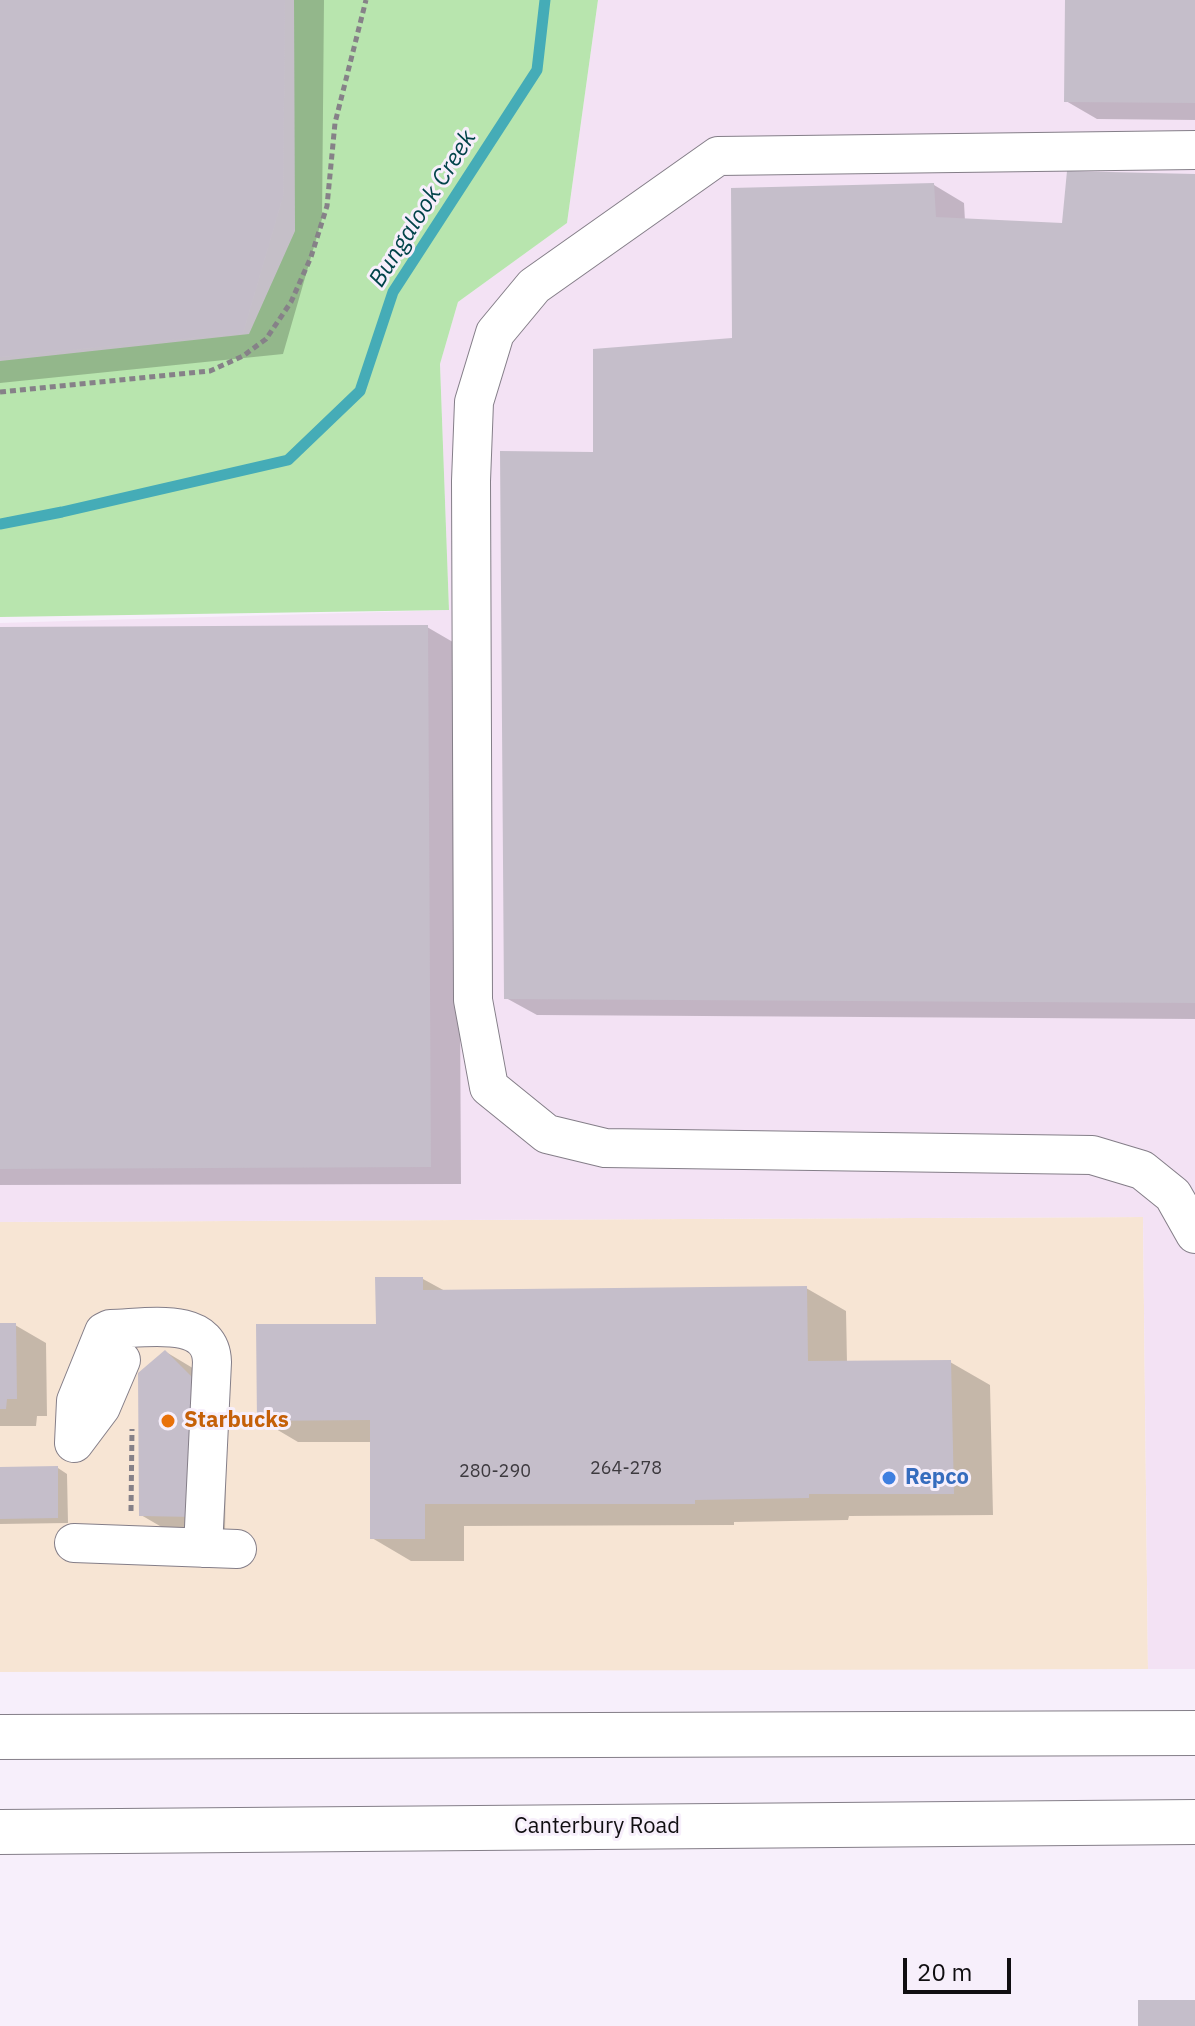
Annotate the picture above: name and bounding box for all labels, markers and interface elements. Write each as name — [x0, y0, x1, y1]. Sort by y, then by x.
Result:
water label: Bungalook Creek — [363, 125, 483, 293]
place label: Starbucks — [184, 1408, 289, 1434]
marker: Starbucks — [159, 1412, 177, 1430]
house number: 264-278 — [590, 1458, 662, 1480]
house number: 280-290 — [459, 1461, 531, 1483]
place label: Repco — [905, 1465, 969, 1491]
marker: Repco — [880, 1469, 898, 1487]
street label: Canterbury Road — [514, 1814, 680, 1840]
scale bar — [907, 1942, 1015, 1992]
text: 20 m — [917, 1956, 972, 1988]

